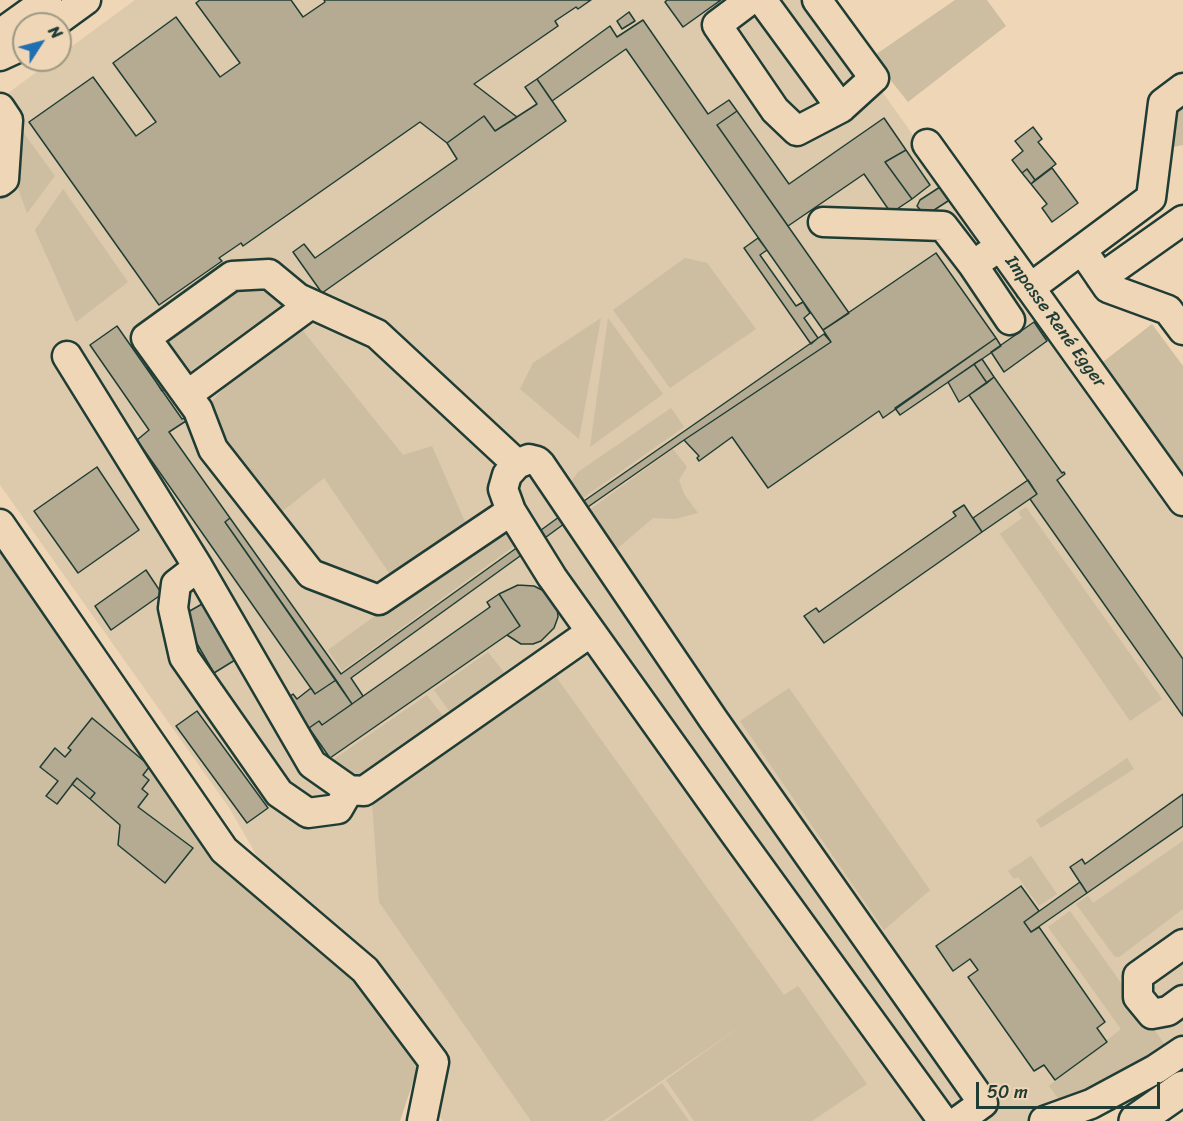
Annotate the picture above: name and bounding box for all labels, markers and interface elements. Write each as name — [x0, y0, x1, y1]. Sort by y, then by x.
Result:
north arrow — [12, 12, 72, 72]
text: N — [40, 19, 70, 45]
street label: Impasse René Egger — [1000, 252, 1110, 392]
scale bar — [979, 1070, 1164, 1108]
text: 50 m — [987, 1076, 1028, 1108]

